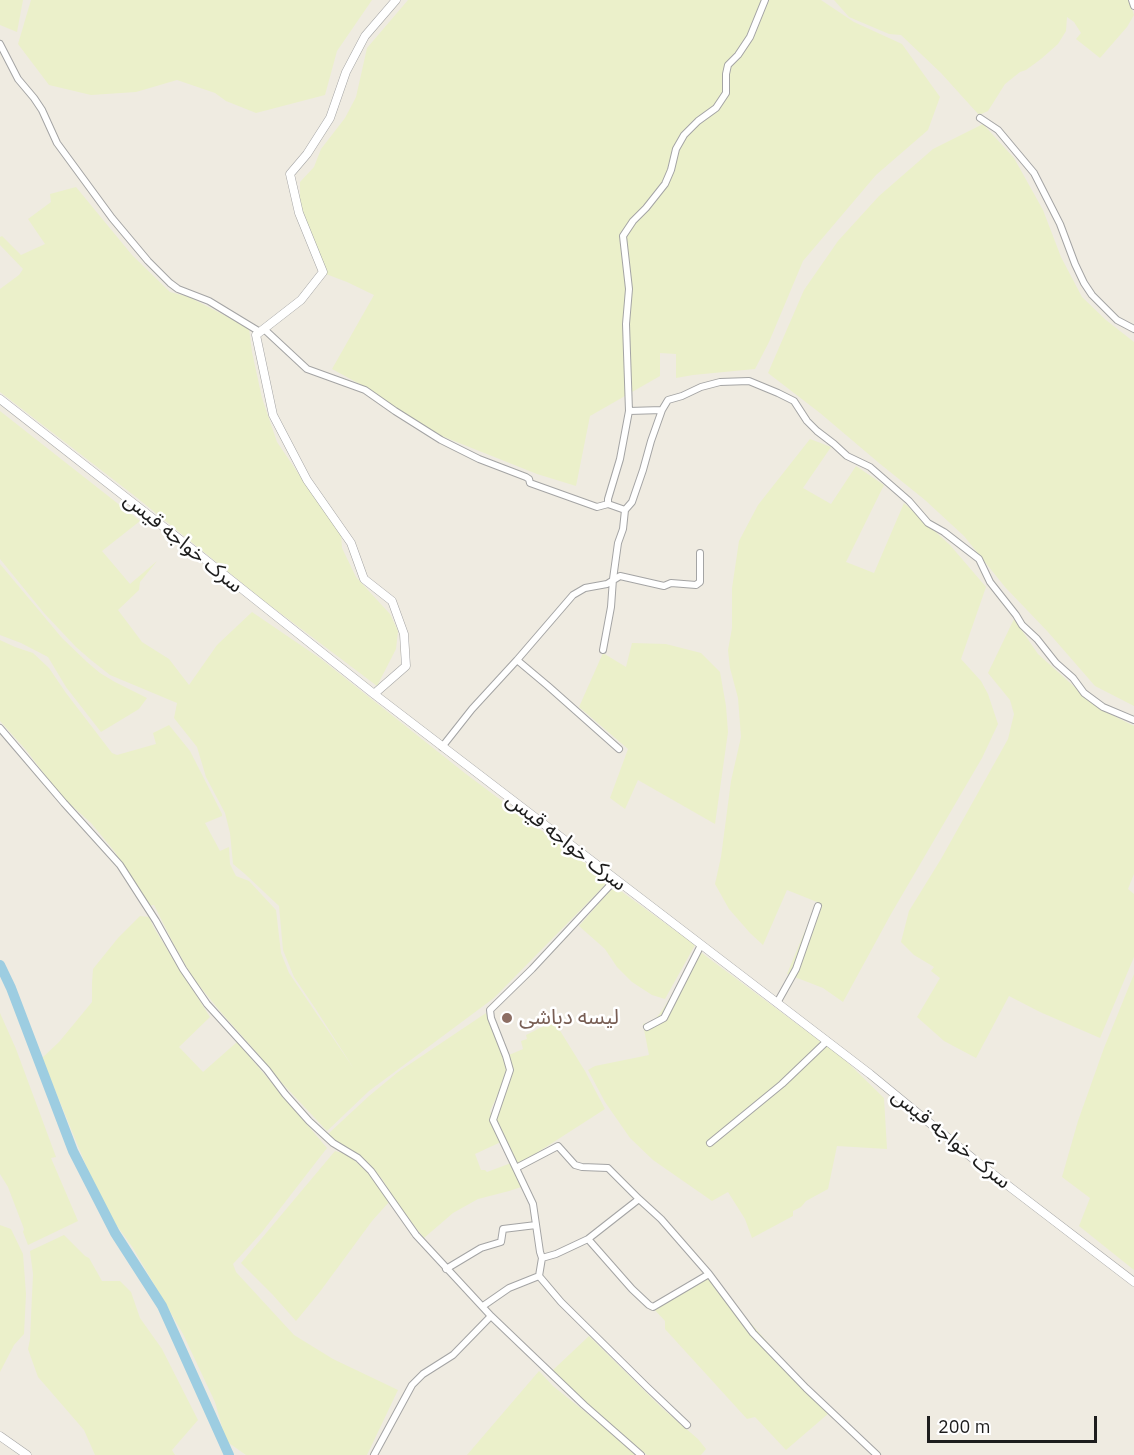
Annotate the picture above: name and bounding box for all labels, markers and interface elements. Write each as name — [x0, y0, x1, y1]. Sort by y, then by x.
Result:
street label: سرک خواجه قیس — [118, 487, 248, 599]
street label: سرک خواجه قیس — [501, 787, 631, 897]
place label: لیسه دباشی — [519, 1005, 619, 1031]
marker: لیسه دباشی — [500, 1011, 514, 1025]
street label: سرک خواجه قیس — [886, 1083, 1016, 1195]
scale bar — [930, 1404, 1100, 1442]
text: 200 m — [938, 1415, 990, 1438]

